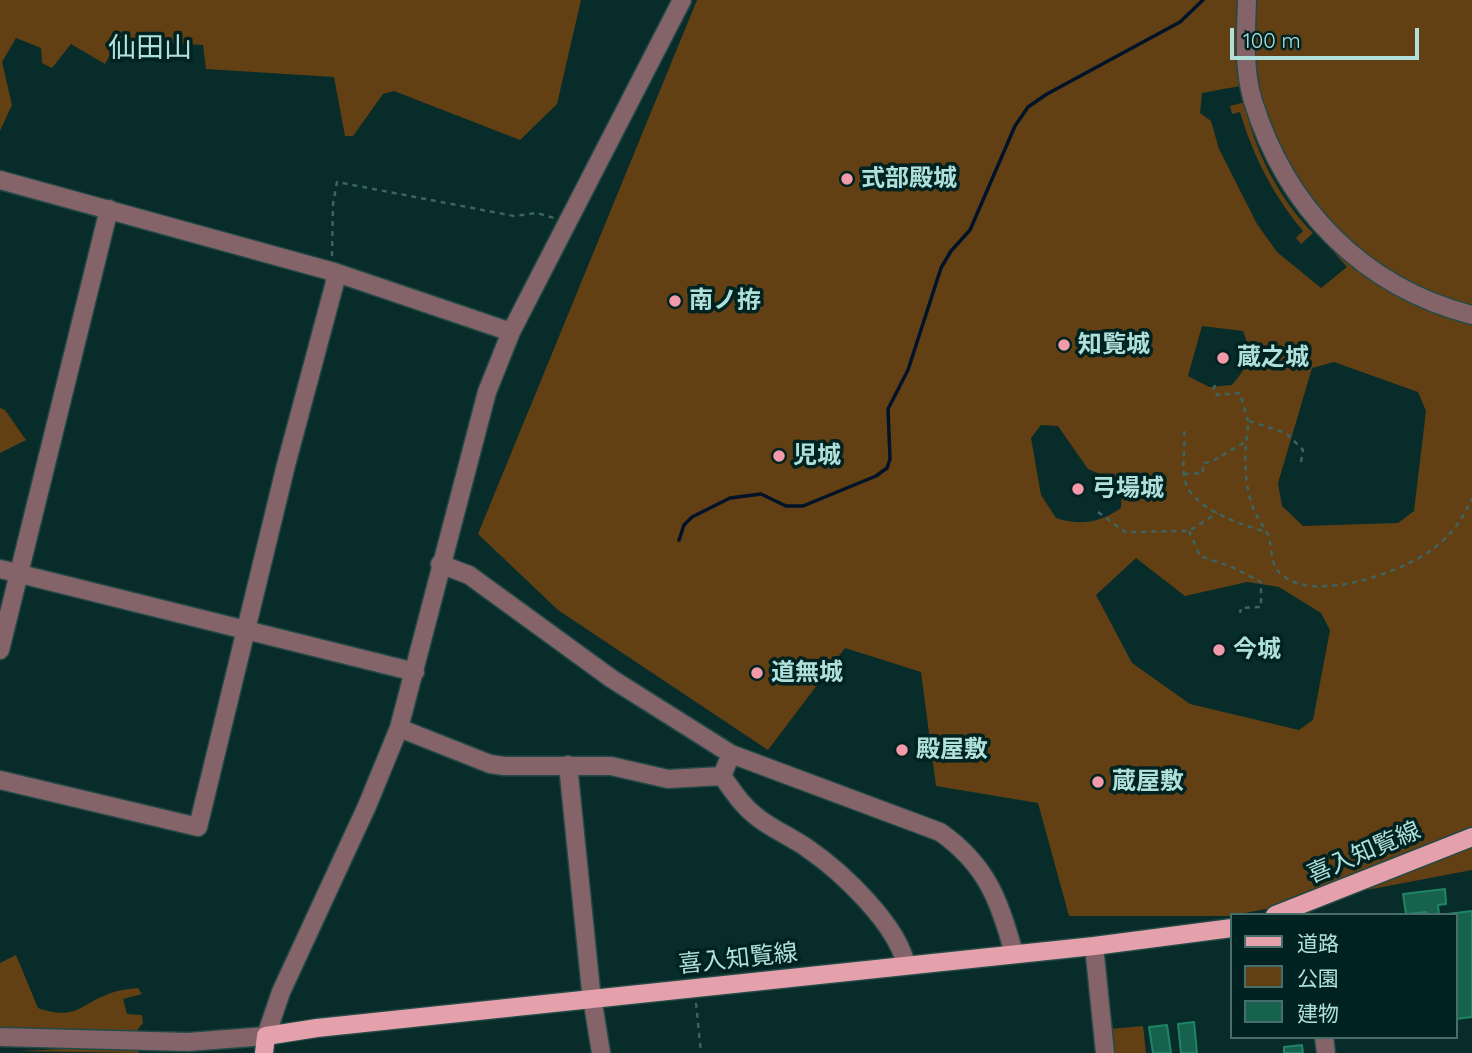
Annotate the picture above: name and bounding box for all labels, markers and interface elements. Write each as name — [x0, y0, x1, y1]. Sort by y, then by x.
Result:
scale bar — [1234, 14, 1423, 58]
text: 100 m — [1243, 27, 1301, 53]
district label: 仙田山 — [108, 32, 192, 66]
place label: 式部殿城 — [861, 165, 957, 193]
marker: 式部殿城 — [839, 171, 855, 187]
place label: 南ノ拵 — [689, 287, 761, 315]
marker: 南ノ拵 — [667, 293, 683, 309]
place label: 知覧城 — [1078, 331, 1150, 359]
marker: 知覧城 — [1056, 337, 1072, 353]
place label: 蔵之城 — [1237, 344, 1309, 372]
marker: 蔵之城 — [1215, 350, 1231, 366]
place label: 児城 — [793, 442, 841, 470]
marker: 児城 — [771, 448, 787, 464]
place label: 弓場城 — [1092, 475, 1164, 503]
marker: 弓場城 — [1070, 481, 1086, 497]
place label: 今城 — [1233, 636, 1281, 664]
marker: 今城 — [1211, 642, 1227, 658]
place label: 道無城 — [771, 659, 843, 687]
marker: 道無城 — [749, 665, 765, 681]
place label: 殿屋敷 — [916, 736, 988, 764]
marker: 殿屋敷 — [894, 742, 910, 758]
place label: 蔵屋敷 — [1112, 768, 1184, 796]
marker: 蔵屋敷 — [1090, 774, 1106, 790]
street label: 喜入知覧線 — [1303, 816, 1425, 890]
legend — [1230, 913, 1458, 1039]
text: 道路 — [1297, 930, 1339, 956]
street label: 喜入知覧線 — [677, 938, 799, 980]
text: 公園 — [1297, 965, 1339, 991]
text: 建物 — [1297, 1000, 1339, 1026]

